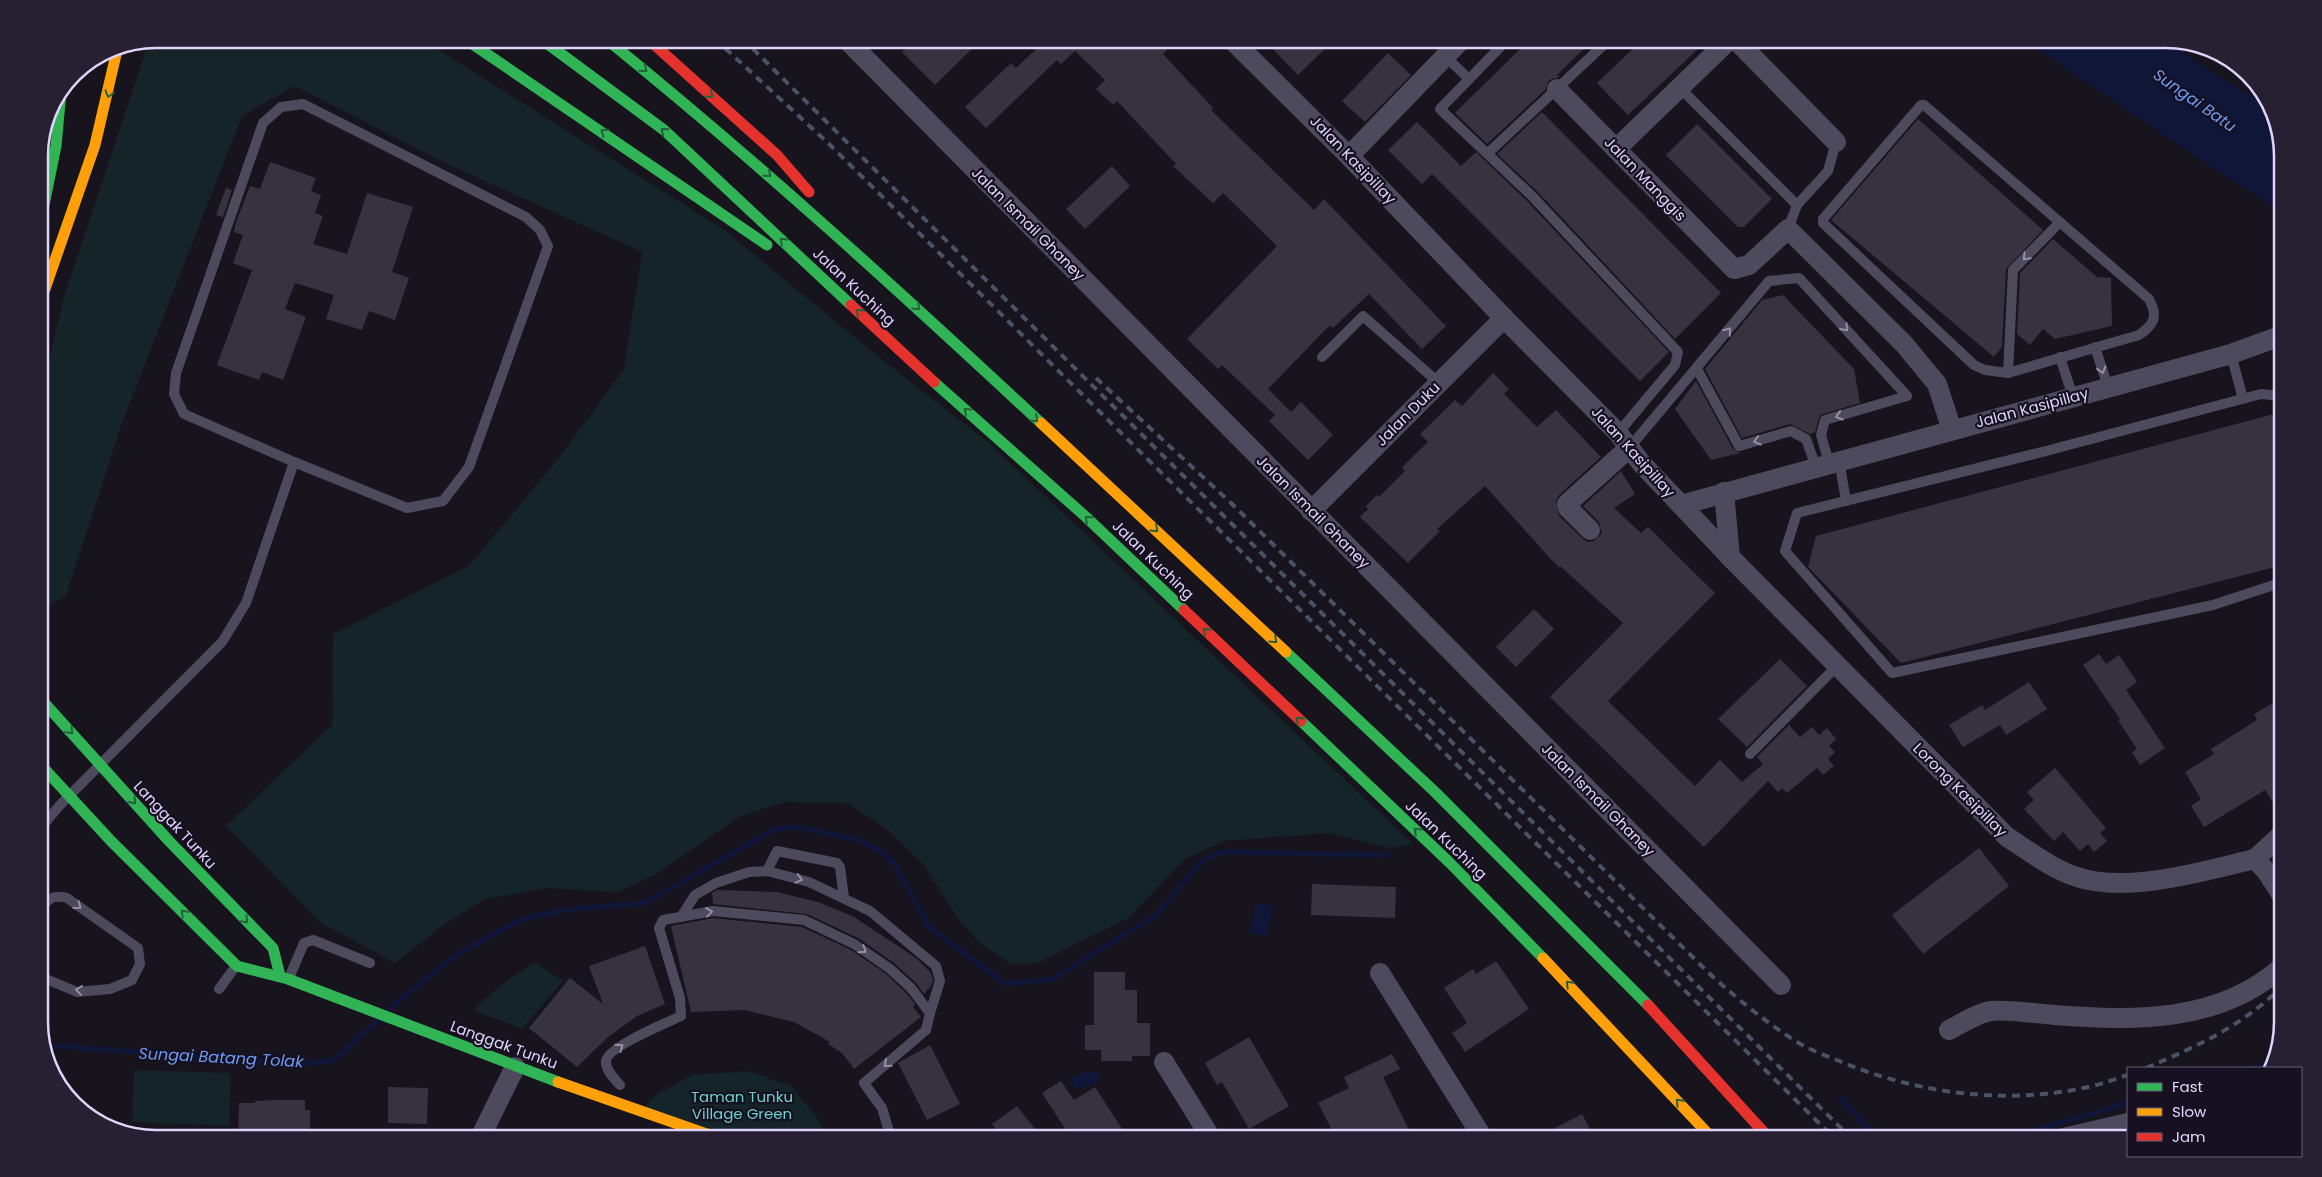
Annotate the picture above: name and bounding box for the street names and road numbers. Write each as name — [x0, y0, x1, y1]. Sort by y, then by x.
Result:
street label: Jalan Kasipillay — [1306, 111, 1402, 209]
street label: Jalan Manggis — [1600, 132, 1691, 226]
street label: Jalan Ismail Ghaney — [967, 162, 1090, 285]
street label: Jalan Kuching — [808, 243, 900, 331]
street label: Jalan Duku — [1371, 377, 1444, 450]
street label: Jalan Kasipillay — [1973, 382, 2091, 433]
street label: Jalan Kasipillay — [1587, 402, 1680, 502]
street label: Jalan Ismail Ghaney — [1252, 450, 1375, 573]
street label: Jalan Kuching — [1108, 515, 1199, 604]
street label: Jalan Ismail Ghaney — [1537, 738, 1660, 861]
street label: Lorong Kasipillay — [1909, 738, 2013, 842]
street label: Langgak Tunku — [129, 776, 222, 873]
street label: Jalan Kuching — [1401, 795, 1492, 884]
street label: Langgak Tunku — [447, 1015, 561, 1074]

